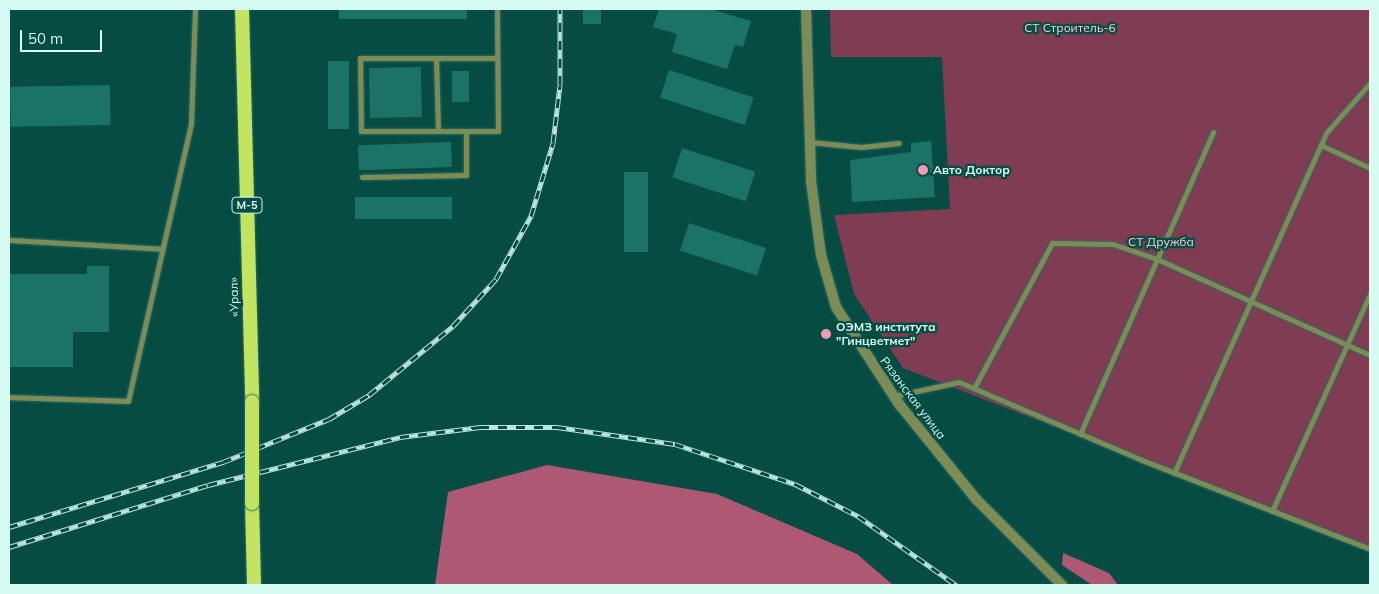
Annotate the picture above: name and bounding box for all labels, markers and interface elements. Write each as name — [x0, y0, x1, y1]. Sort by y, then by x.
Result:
scale bar — [22, 20, 105, 52]
park label: СТ Строитель-6 — [1024, 21, 1116, 35]
text: 50 m — [28, 29, 63, 48]
place label: Авто Доктор — [933, 163, 1010, 177]
marker: Авто Доктор — [917, 164, 929, 176]
road number: М-5 — [231, 196, 263, 214]
park label: СТ Дружба — [1128, 235, 1194, 249]
street label: «Урал» — [226, 277, 242, 317]
place label: ОЭМЗ института "Гинцветмет" — [836, 320, 936, 348]
marker: ОЭМЗ института "Гинцветмет" — [820, 328, 832, 340]
street label: Рязанская улица — [877, 354, 949, 442]

